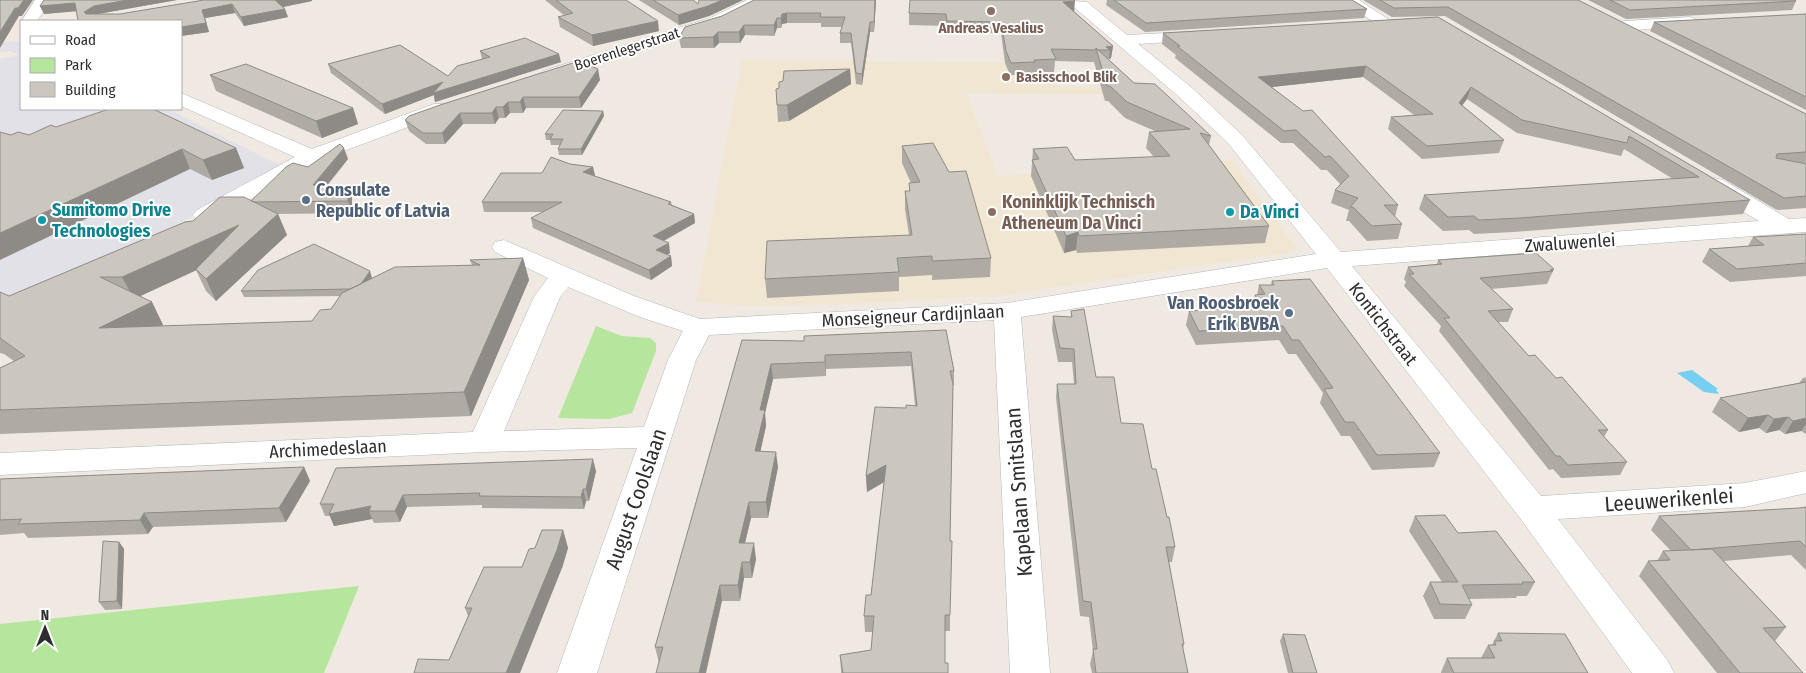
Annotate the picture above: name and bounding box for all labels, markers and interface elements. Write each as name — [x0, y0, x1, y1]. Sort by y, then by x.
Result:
marker: Andreas Vesalius — [985, 5, 997, 17]
place label: Andreas Vesalius — [937, 19, 1044, 37]
legend — [20, 20, 182, 110]
street label: Boerenlegerstraat — [572, 23, 682, 75]
text: Road — [65, 31, 96, 49]
text: Park — [65, 56, 92, 74]
place label: Basisschool Blik — [1016, 68, 1117, 86]
marker: Basisschool Blik — [1000, 71, 1012, 83]
text: Building — [65, 81, 116, 99]
place label: Consulate Republic of Latvia — [316, 179, 450, 222]
place label: Koninklijk Technisch Atheneum Da Vinci — [1001, 191, 1155, 234]
marker: Consulate Republic of Latvia — [300, 194, 312, 206]
place label: Sumitomo Drive Technologies — [52, 199, 171, 242]
place label: Da Vinci — [1240, 201, 1299, 223]
marker: Koninklijk Technisch Atheneum Da Vinci — [986, 206, 998, 218]
marker: Da Vinci — [1224, 206, 1236, 218]
marker: Sumitomo Drive Technologies — [36, 214, 48, 226]
street label: Zwaluwenlei — [1524, 229, 1616, 257]
street label: Kontichstraat — [1344, 278, 1422, 370]
place label: Van Roosbroek Erik BVBA — [1166, 292, 1280, 335]
street label: Monseigneur Cardijnlaan — [821, 300, 1005, 332]
marker: Van Roosbroek Erik BVBA — [1283, 307, 1295, 319]
street label: Kapelaan Smitslaan — [1000, 407, 1038, 577]
street label: August Coolslaan — [600, 425, 672, 573]
street label: Archimedeslaan — [269, 435, 387, 463]
street label: Leeuwerikenlei — [1604, 483, 1734, 517]
north arrow — [20, 603, 70, 653]
text: N — [41, 607, 49, 624]

